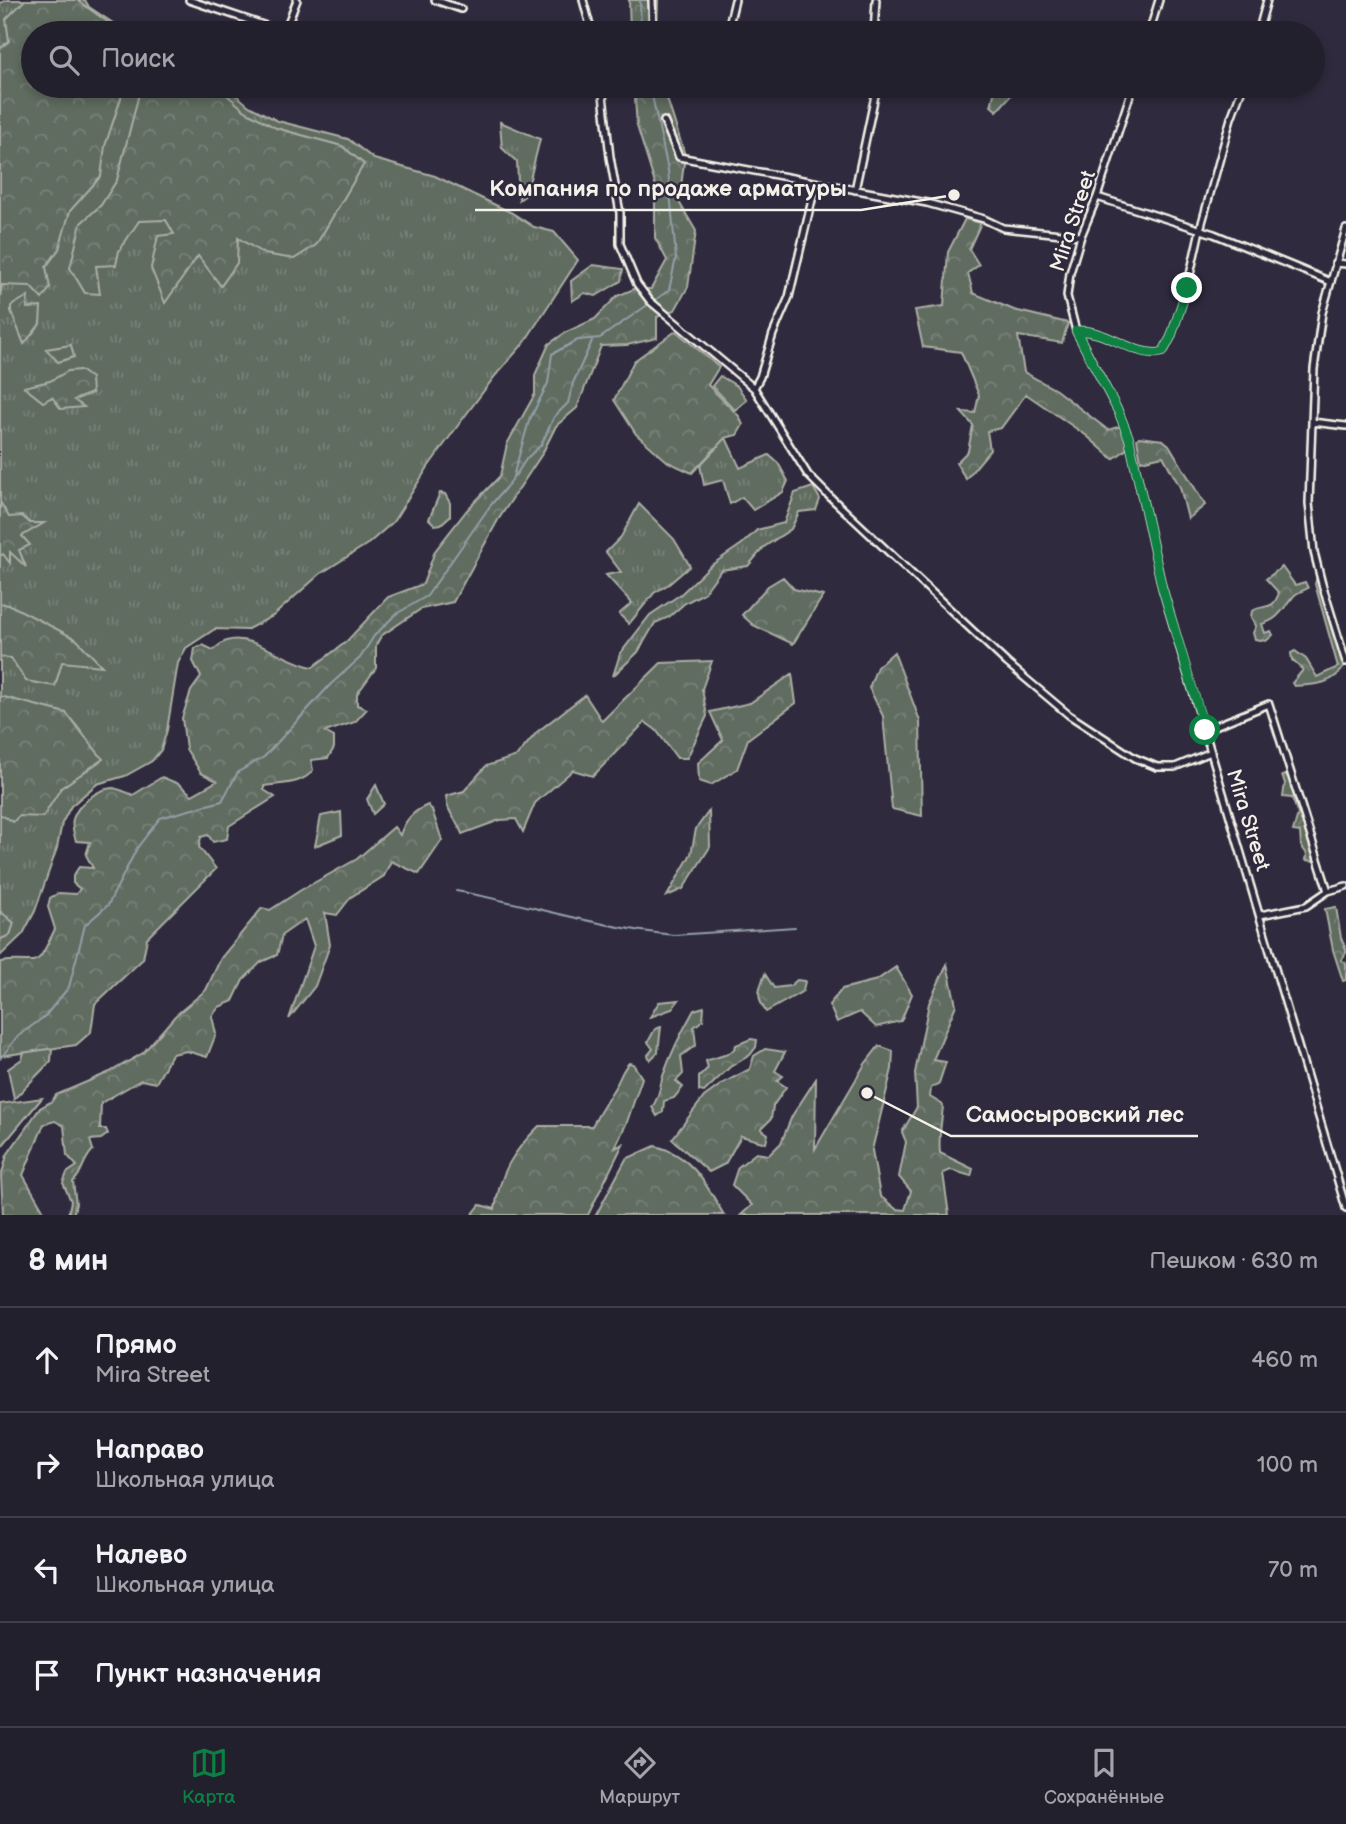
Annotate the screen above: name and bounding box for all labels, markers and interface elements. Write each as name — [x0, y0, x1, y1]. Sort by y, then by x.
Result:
search box — [21, 21, 1325, 98]
icon: search — [45, 41, 83, 79]
text: Поиск — [101, 44, 175, 75]
callout: Компания по продаже арматуры — [475, 166, 861, 210]
street label: Mira Street — [1045, 167, 1101, 275]
text: Компания по продаже арматуры — [489, 175, 847, 203]
route end — [1171, 272, 1202, 303]
route start — [1189, 714, 1220, 745]
street label: Mira Street — [1221, 766, 1275, 874]
callout: Самосыровский лес — [951, 1092, 1198, 1136]
text: Самосыровский лес — [966, 1101, 1185, 1129]
text: 8 мин — [28, 1243, 108, 1279]
text: Пешком · 630 m — [1149, 1247, 1318, 1275]
text: Прямо — [95, 1330, 177, 1361]
icon: ahead — [28, 1341, 66, 1379]
text: 460 m — [1251, 1346, 1318, 1374]
text: Mira Street — [95, 1361, 210, 1389]
text: Направо — [95, 1435, 204, 1466]
icon: right — [28, 1446, 66, 1484]
text: 100 m — [1257, 1451, 1318, 1479]
text: Школьная улица — [95, 1466, 275, 1494]
text: Налево — [95, 1540, 187, 1571]
icon: left — [28, 1551, 66, 1589]
text: 70 m — [1268, 1556, 1318, 1584]
text: Школьная улица — [95, 1571, 275, 1599]
icon: arrive — [28, 1656, 66, 1694]
text: Пункт назначения — [95, 1659, 321, 1690]
tab: Карта — [182, 1744, 235, 1809]
tab: Маршрут — [599, 1744, 680, 1809]
tab: Сохранённые — [1044, 1744, 1164, 1809]

